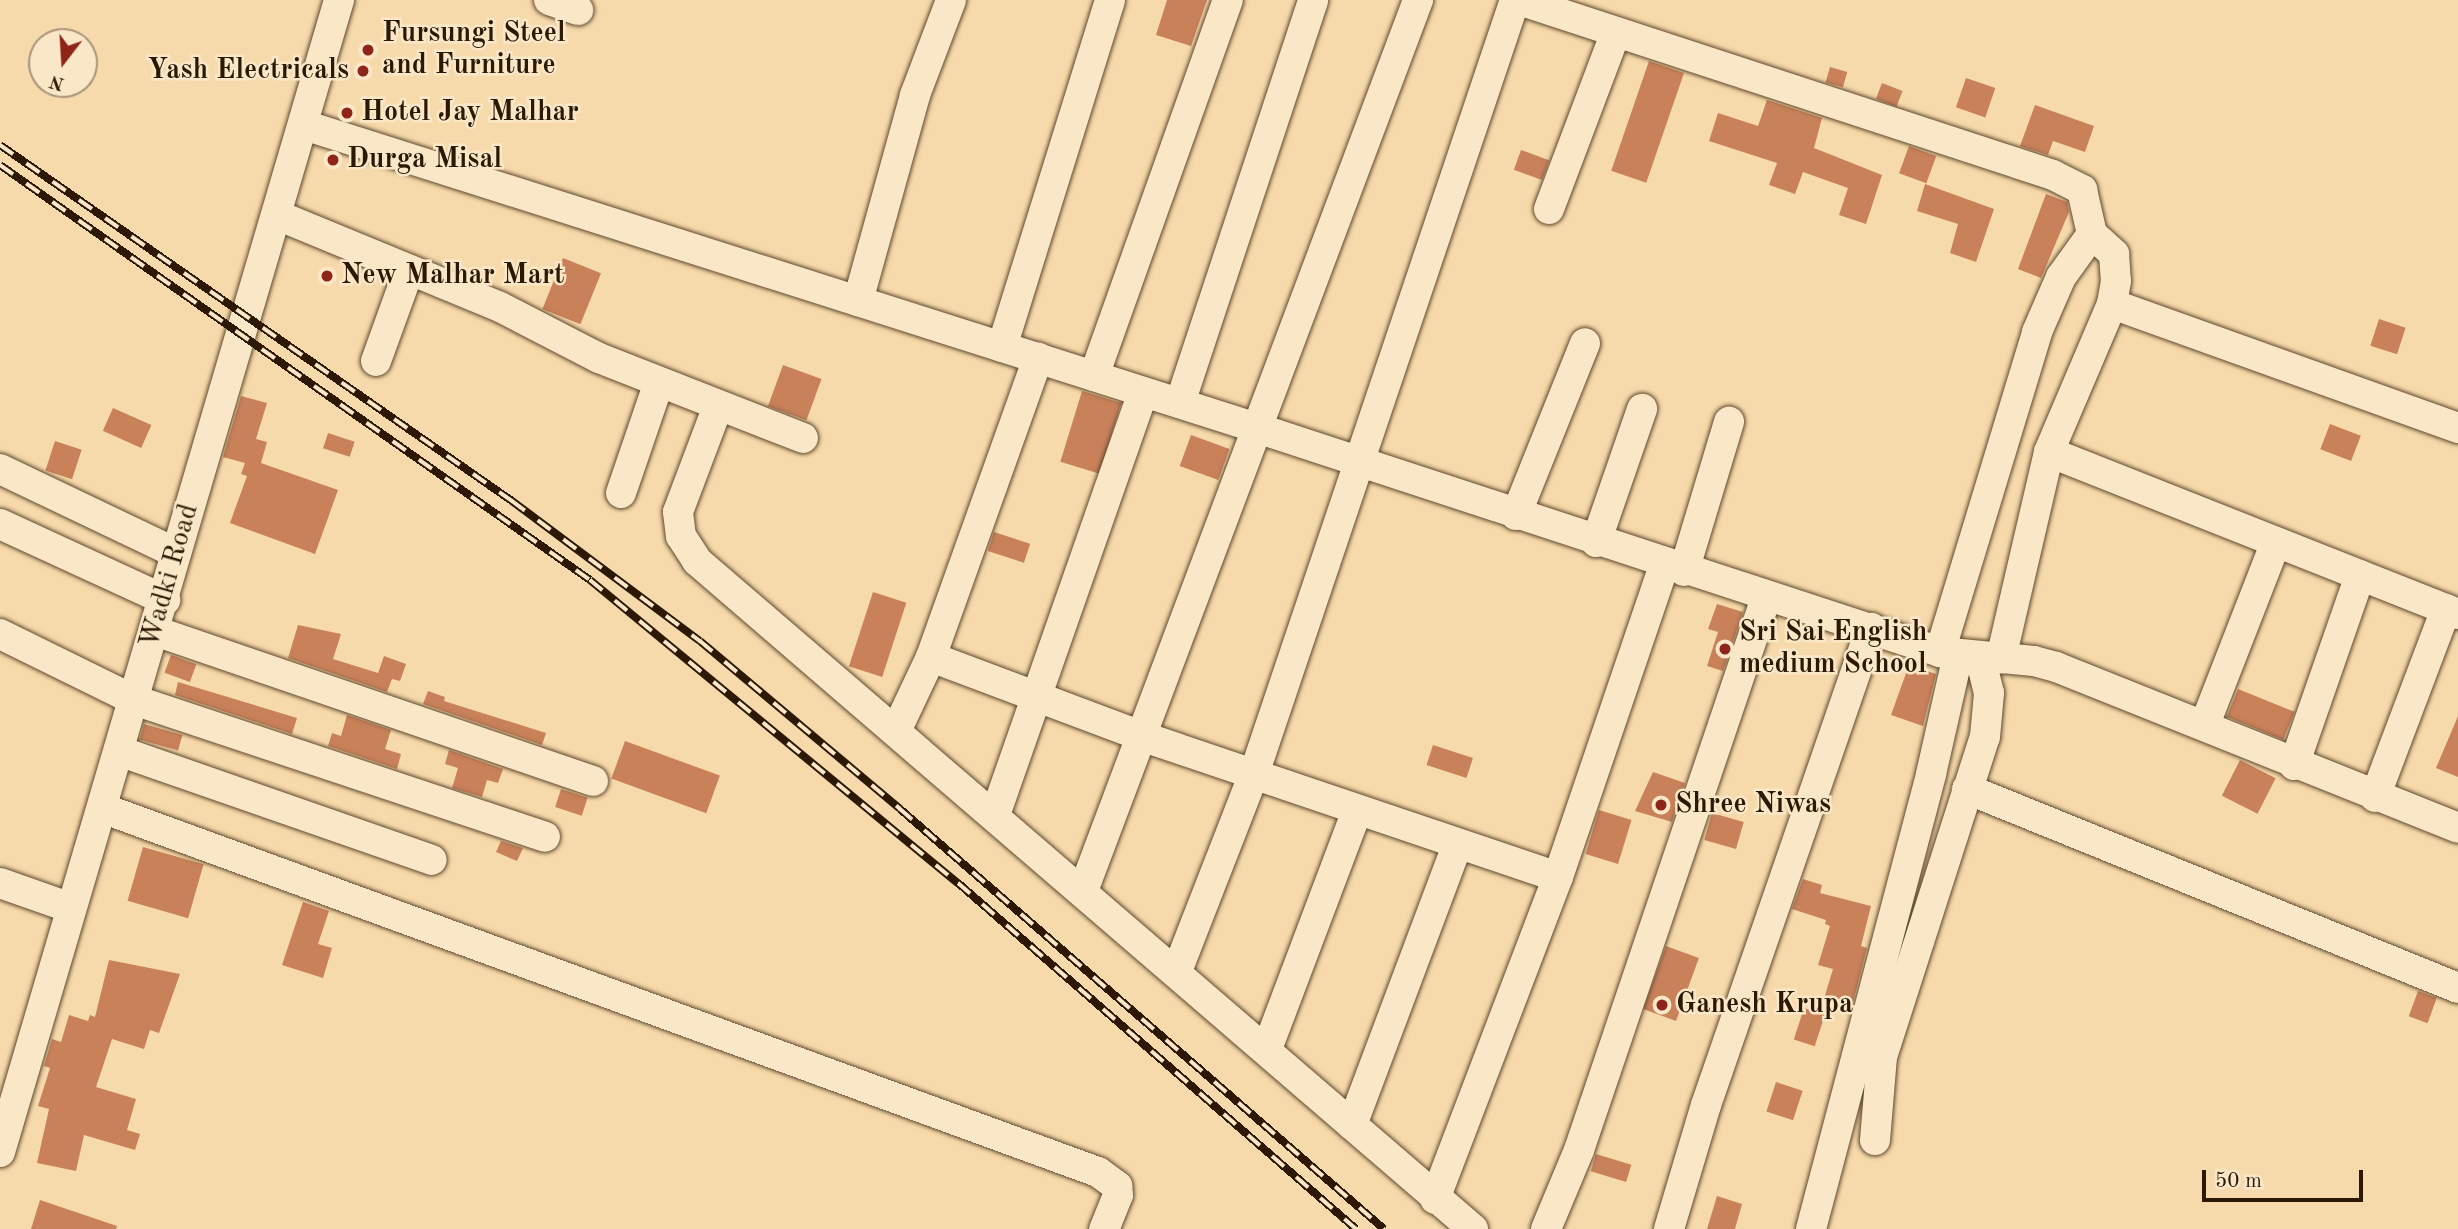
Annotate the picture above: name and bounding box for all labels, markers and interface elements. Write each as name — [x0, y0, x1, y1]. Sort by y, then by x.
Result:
place label: Fursungi Steel and Furniture — [382, 17, 566, 83]
north arrow — [28, 28, 98, 98]
marker: Fursungi Steel and Furniture — [360, 42, 376, 58]
place label: Yash Electricals — [148, 54, 349, 88]
marker: Yash Electricals — [355, 63, 371, 79]
text: N — [48, 70, 67, 93]
place label: Hotel Jay Malhar — [361, 96, 579, 130]
marker: Hotel Jay Malhar — [339, 105, 355, 121]
place label: Durga Misal — [347, 143, 502, 177]
marker: Durga Misal — [325, 152, 341, 168]
place label: New Malhar Mart — [341, 259, 564, 293]
marker: New Malhar Mart — [319, 268, 335, 284]
street label: Wadki Road — [133, 500, 207, 652]
place label: Sri Sai English medium School — [1739, 616, 1927, 682]
marker: Sri Sai English medium School — [1717, 641, 1733, 657]
place label: Shree Niwas — [1675, 788, 1831, 822]
marker: Shree Niwas — [1653, 797, 1669, 813]
place label: Ganesh Krupa — [1676, 988, 1853, 1022]
marker: Ganesh Krupa — [1654, 997, 1670, 1013]
scale bar — [2206, 1156, 2367, 1200]
text: 50 m — [2215, 1171, 2262, 1192]

